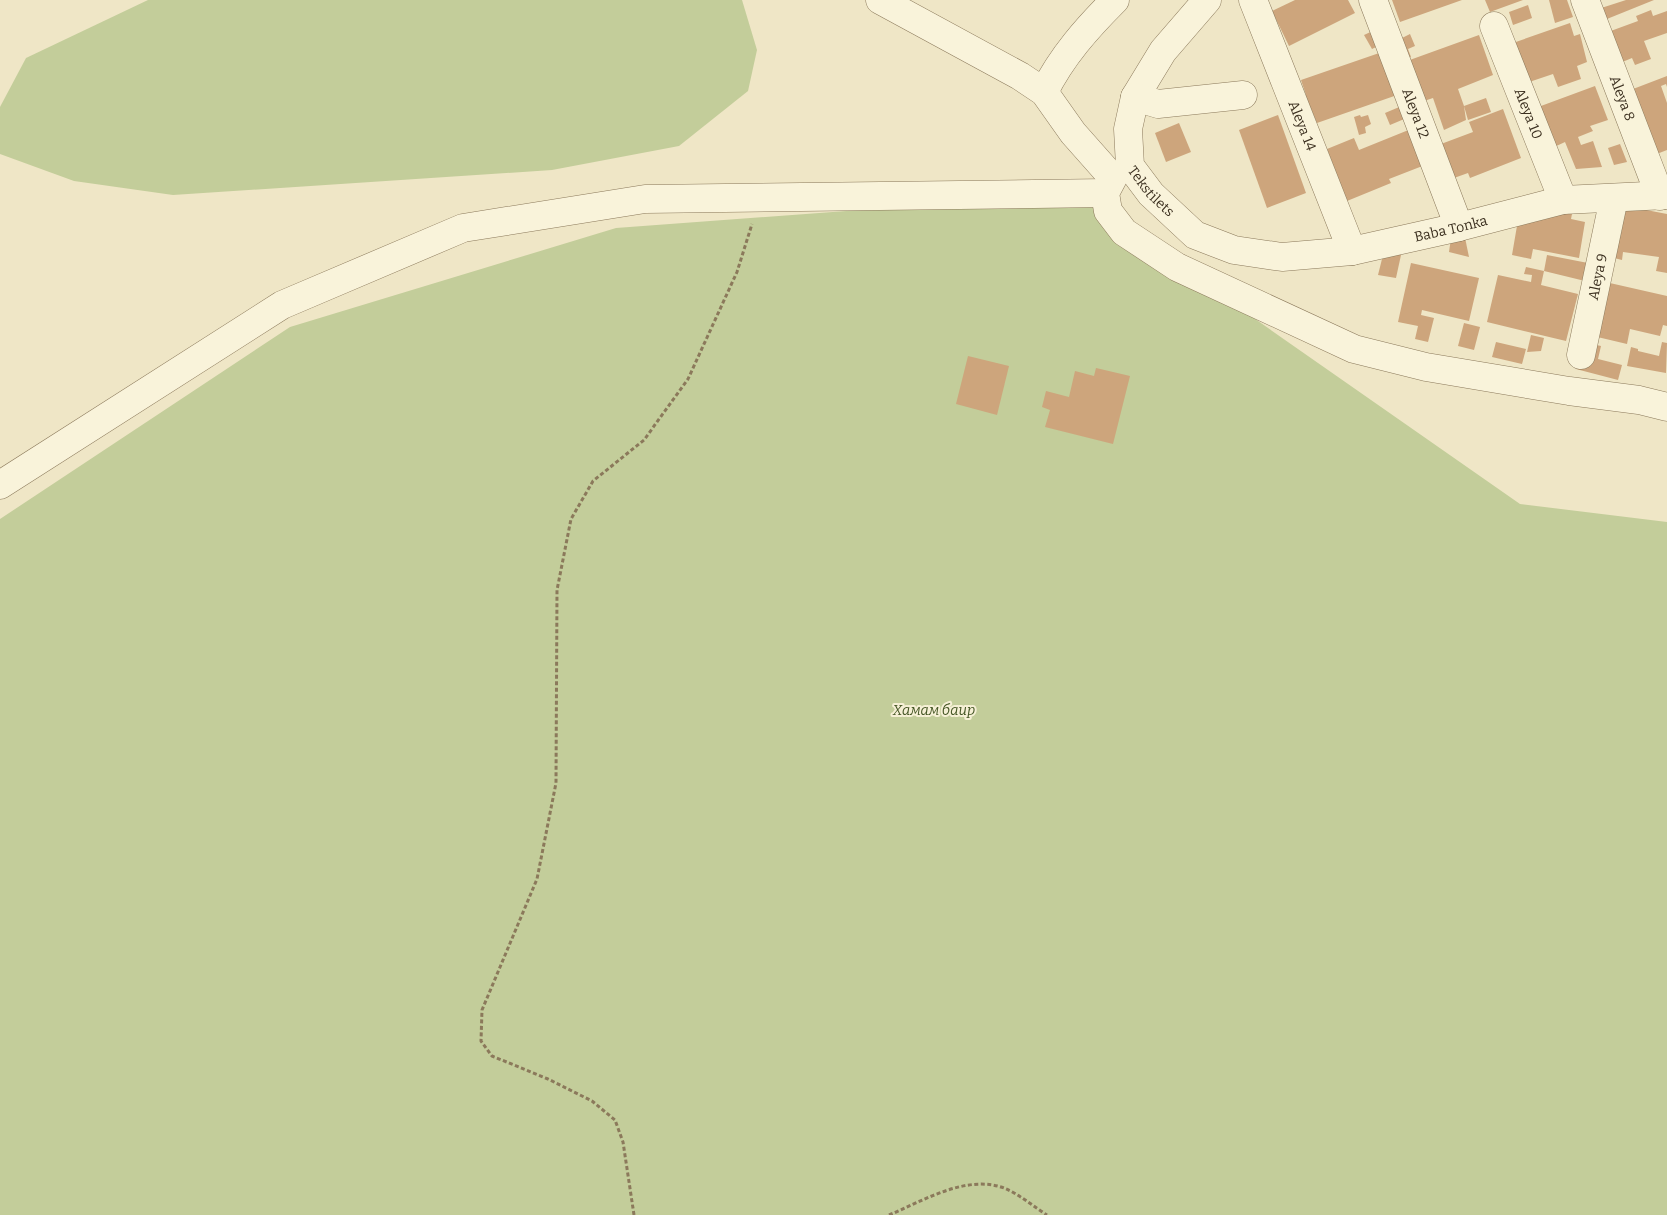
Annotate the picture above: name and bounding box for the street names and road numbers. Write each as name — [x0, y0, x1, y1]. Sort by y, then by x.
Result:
street label: Aleya 8 — [1606, 73, 1638, 123]
street label: Aleya 12 — [1398, 86, 1433, 141]
street label: Aleya 10 — [1510, 86, 1546, 142]
street label: Aleya 14 — [1285, 98, 1320, 153]
street label: Tekstilets — [1124, 163, 1178, 220]
street label: Baba Tonka — [1413, 212, 1490, 246]
street label: Aleya 9 — [1585, 252, 1611, 302]

